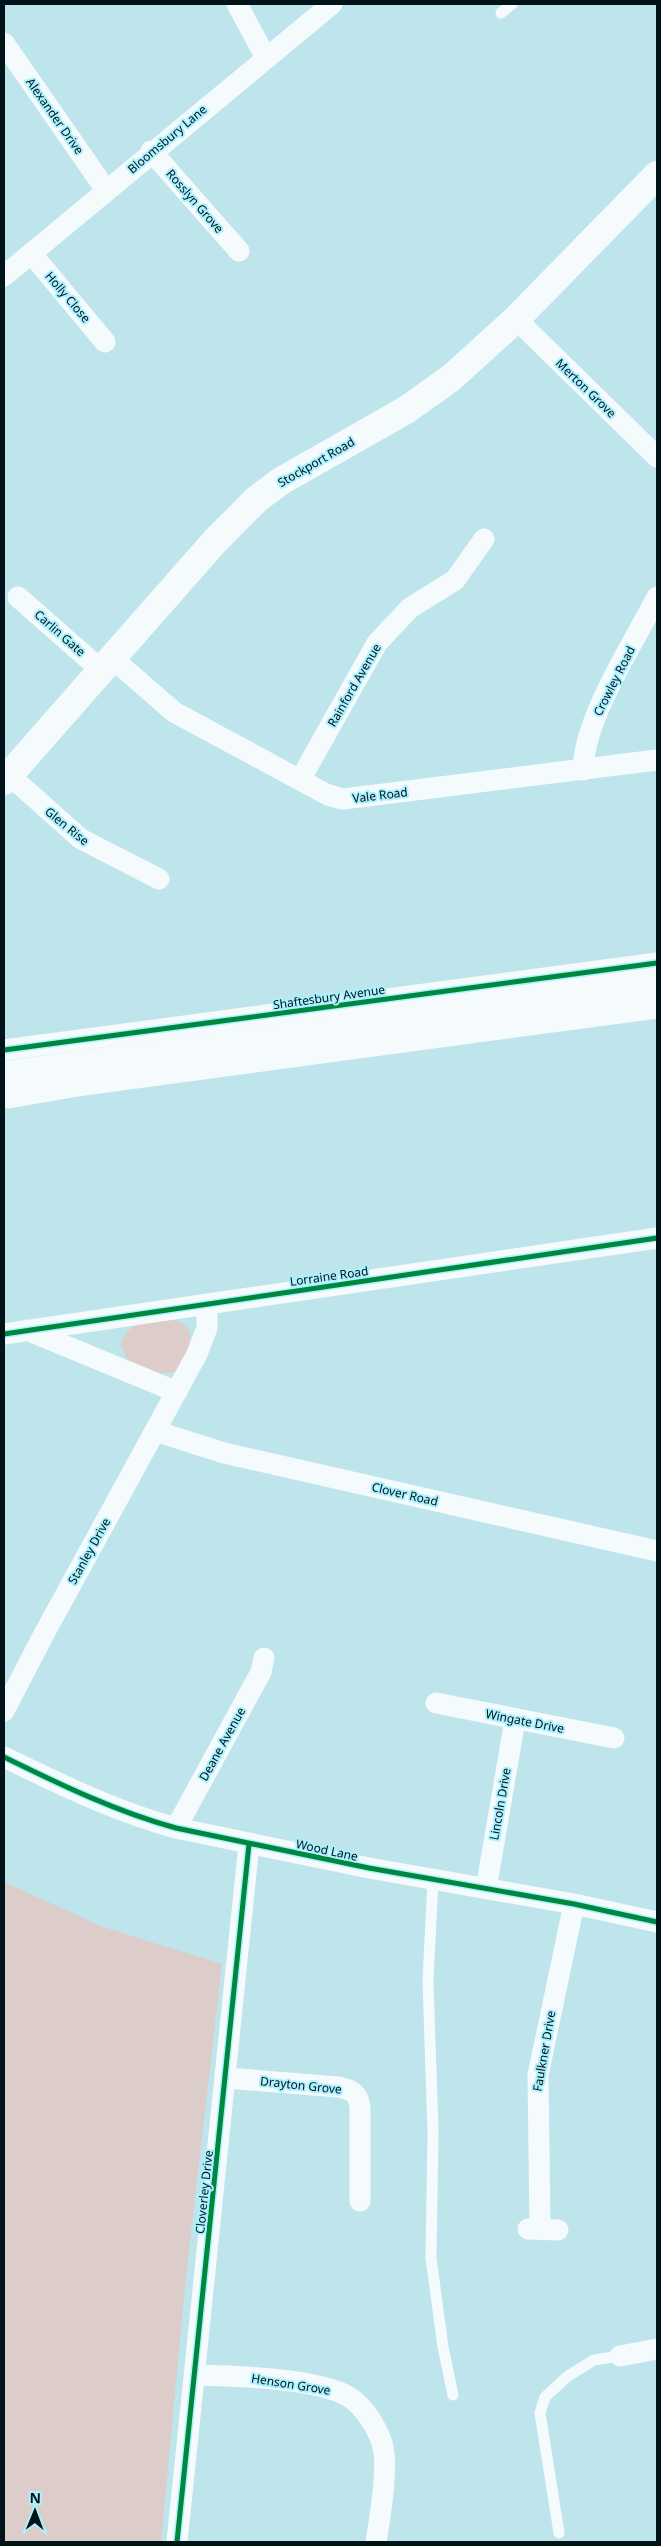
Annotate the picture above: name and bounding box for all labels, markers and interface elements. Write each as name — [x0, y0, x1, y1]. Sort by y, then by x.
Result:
street label: Alexander Drive — [22, 74, 88, 158]
street label: Bloomsbury Lane — [124, 101, 210, 177]
street label: Rosslyn Grove — [163, 165, 228, 237]
street label: Holly Close — [42, 268, 95, 326]
street label: Merton Grove — [552, 355, 620, 421]
street label: Stockport Road — [274, 433, 358, 491]
street label: Carlin Gate — [31, 606, 89, 660]
street label: Rainford Avenue — [323, 640, 385, 730]
street label: Crowley Road — [589, 643, 639, 719]
street label: Vale Road — [351, 783, 409, 807]
street label: Glen Rise — [41, 803, 93, 849]
street label: Shaftesbury Avenue — [272, 981, 386, 1013]
street label: Lorraine Road — [289, 1262, 369, 1290]
street label: Clover Road — [370, 1478, 440, 1510]
street label: Stanley Drive — [64, 1514, 114, 1587]
street label: Deane Avenue — [195, 1704, 249, 1784]
street label: Wingate Drive — [484, 1705, 566, 1737]
street label: Lincoln Drive — [485, 1766, 515, 1841]
street label: Wood Lane — [294, 1835, 360, 1865]
street label: Faulkner Drive — [529, 2009, 560, 2093]
street label: Drayton Grove — [259, 2072, 343, 2098]
street label: Cloverley Drive — [191, 2149, 217, 2235]
street label: Henson Grove — [250, 2369, 332, 2399]
north arrow — [10, 2486, 60, 2536]
text: N — [29, 2488, 41, 2507]

